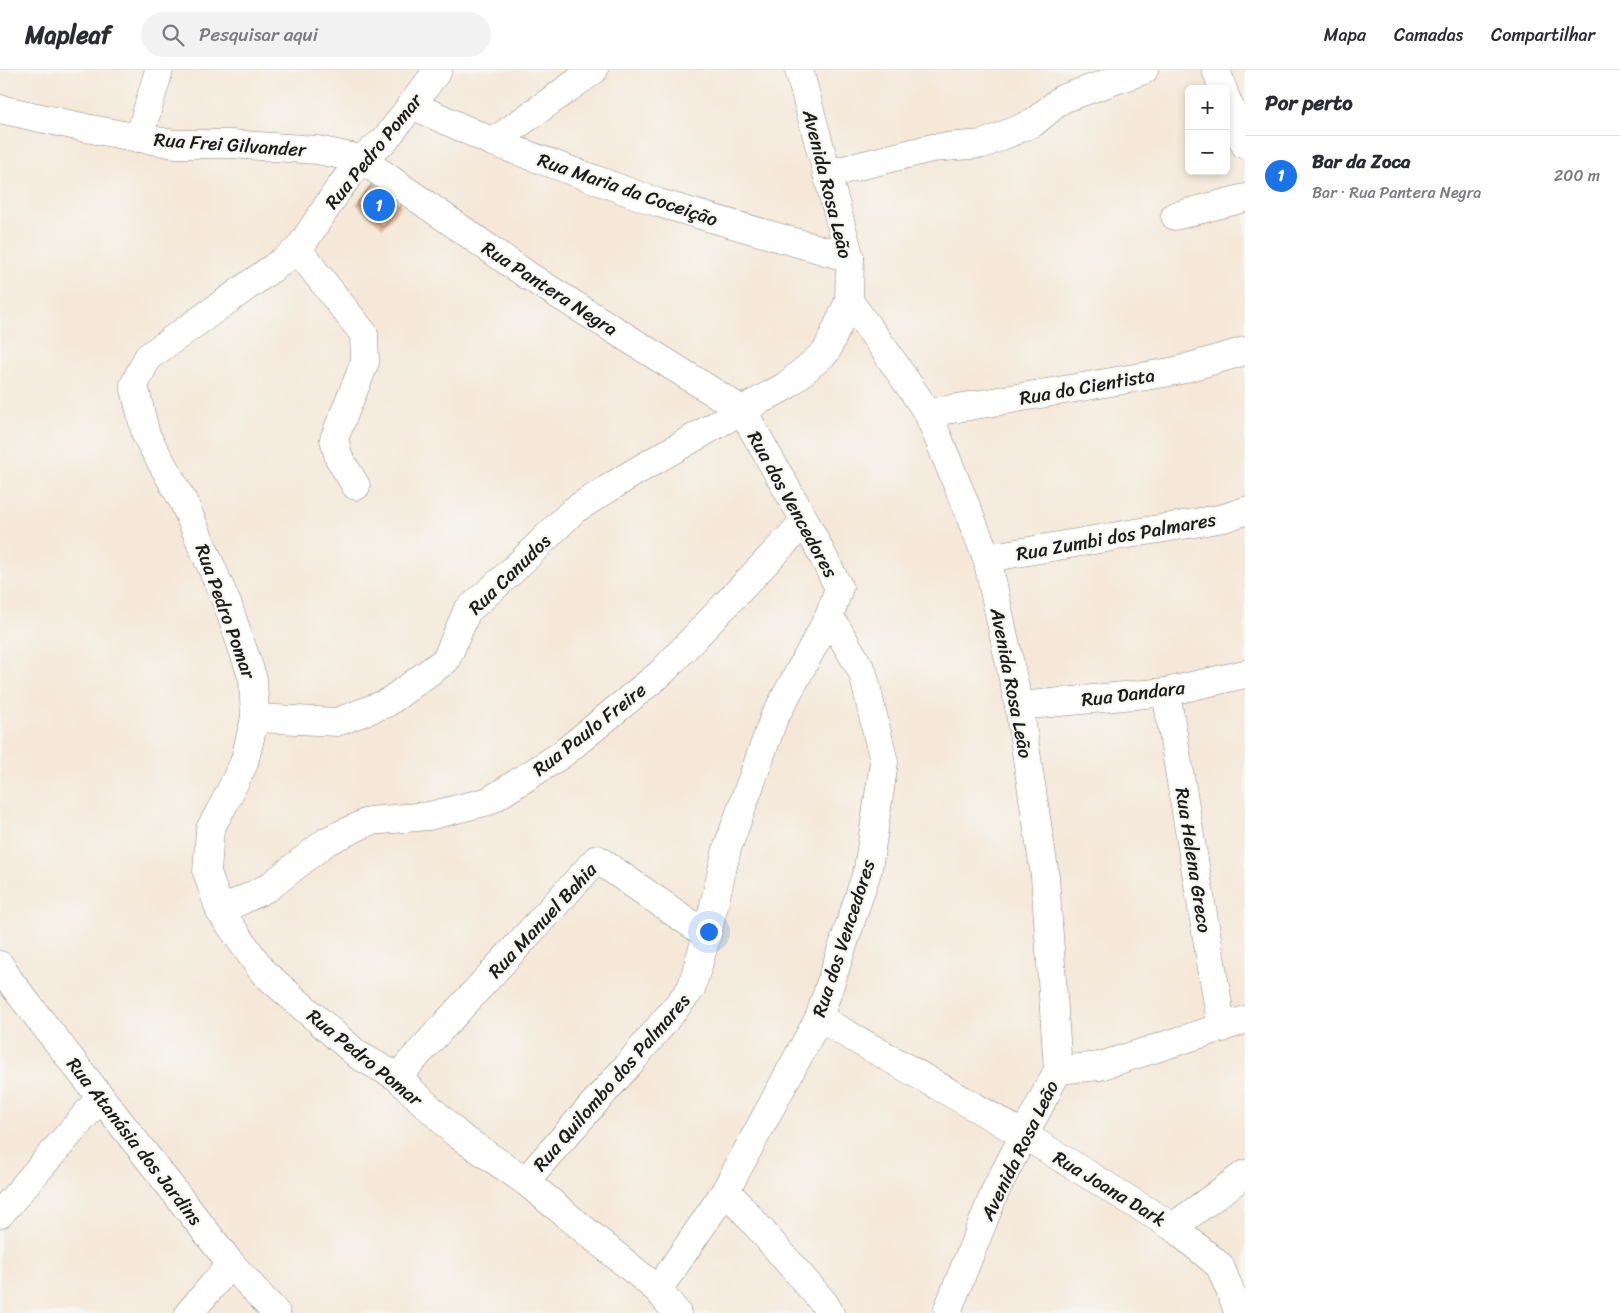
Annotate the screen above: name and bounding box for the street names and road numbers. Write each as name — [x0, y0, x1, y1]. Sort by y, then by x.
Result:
street label: Rua Pedro Pomar — [316, 85, 431, 217]
street label: Avenida Rosa Leão — [793, 105, 862, 262]
street label: Rua Frei Gilvander — [153, 123, 308, 166]
street label: Rua Maria da Coceição — [533, 143, 723, 236]
street label: Rua Pantera Negra — [475, 232, 625, 345]
street label: Rua do Cientista — [1017, 358, 1158, 415]
street label: Rua dos Vencedores — [738, 424, 847, 584]
street label: Rua Zumbi dos Palmares — [1013, 503, 1219, 570]
street label: Rua Canudos — [460, 526, 559, 623]
street label: Rua Pedro Pomar — [186, 539, 266, 684]
street label: Avenida Rosa Leão — [981, 604, 1042, 761]
street label: Rua Dandara — [1079, 671, 1187, 716]
street label: Rua Paulo Freire — [525, 674, 654, 785]
street label: Rua Helena Greco — [1166, 785, 1221, 935]
street label: Rua Manuel Bahia — [480, 854, 605, 986]
street label: Rua dos Vencedores — [802, 855, 885, 1021]
street label: Rua Quilombo dos Palmares — [524, 986, 699, 1179]
street label: Rua Pedro Pomar — [299, 1000, 431, 1115]
street label: Rua Atanásia dos Jardins — [58, 1050, 211, 1233]
street label: Avenida Rosa Leão — [971, 1074, 1068, 1227]
street label: Rua Joana Dark — [1047, 1141, 1173, 1235]

